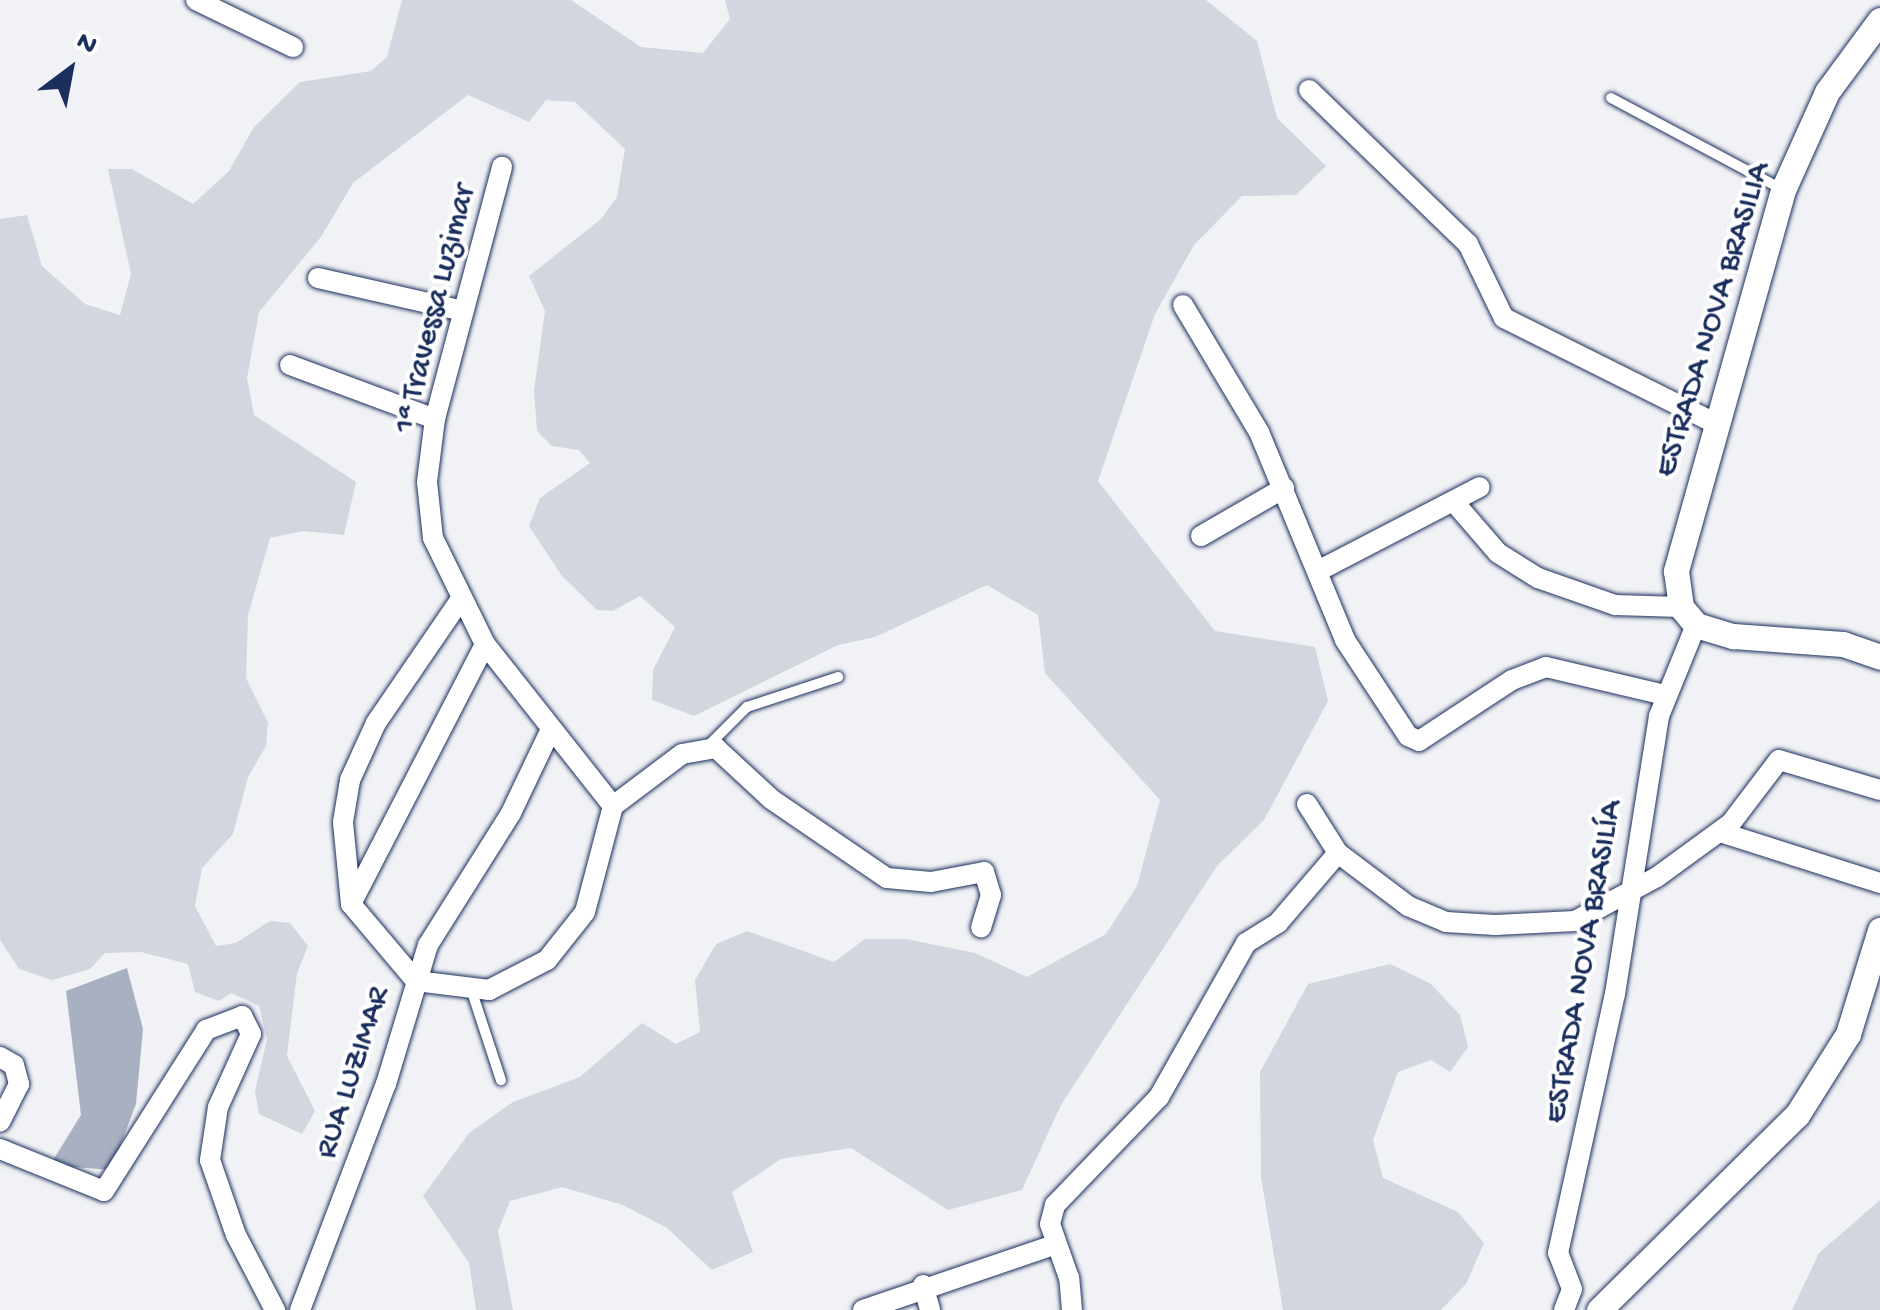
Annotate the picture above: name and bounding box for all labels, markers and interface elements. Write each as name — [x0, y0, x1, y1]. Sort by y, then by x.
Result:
north arrow — [20, 20, 120, 120]
text: N — [70, 25, 103, 63]
street label: ESTRADA NOVA BRASILIA — [1648, 158, 1780, 482]
street label: 1ª Travessa Luzimar — [387, 181, 485, 437]
street label: ESTRADA NOVA BRASILÍA — [1538, 798, 1632, 1126]
street label: RUA LUZIMAR — [308, 982, 400, 1164]

